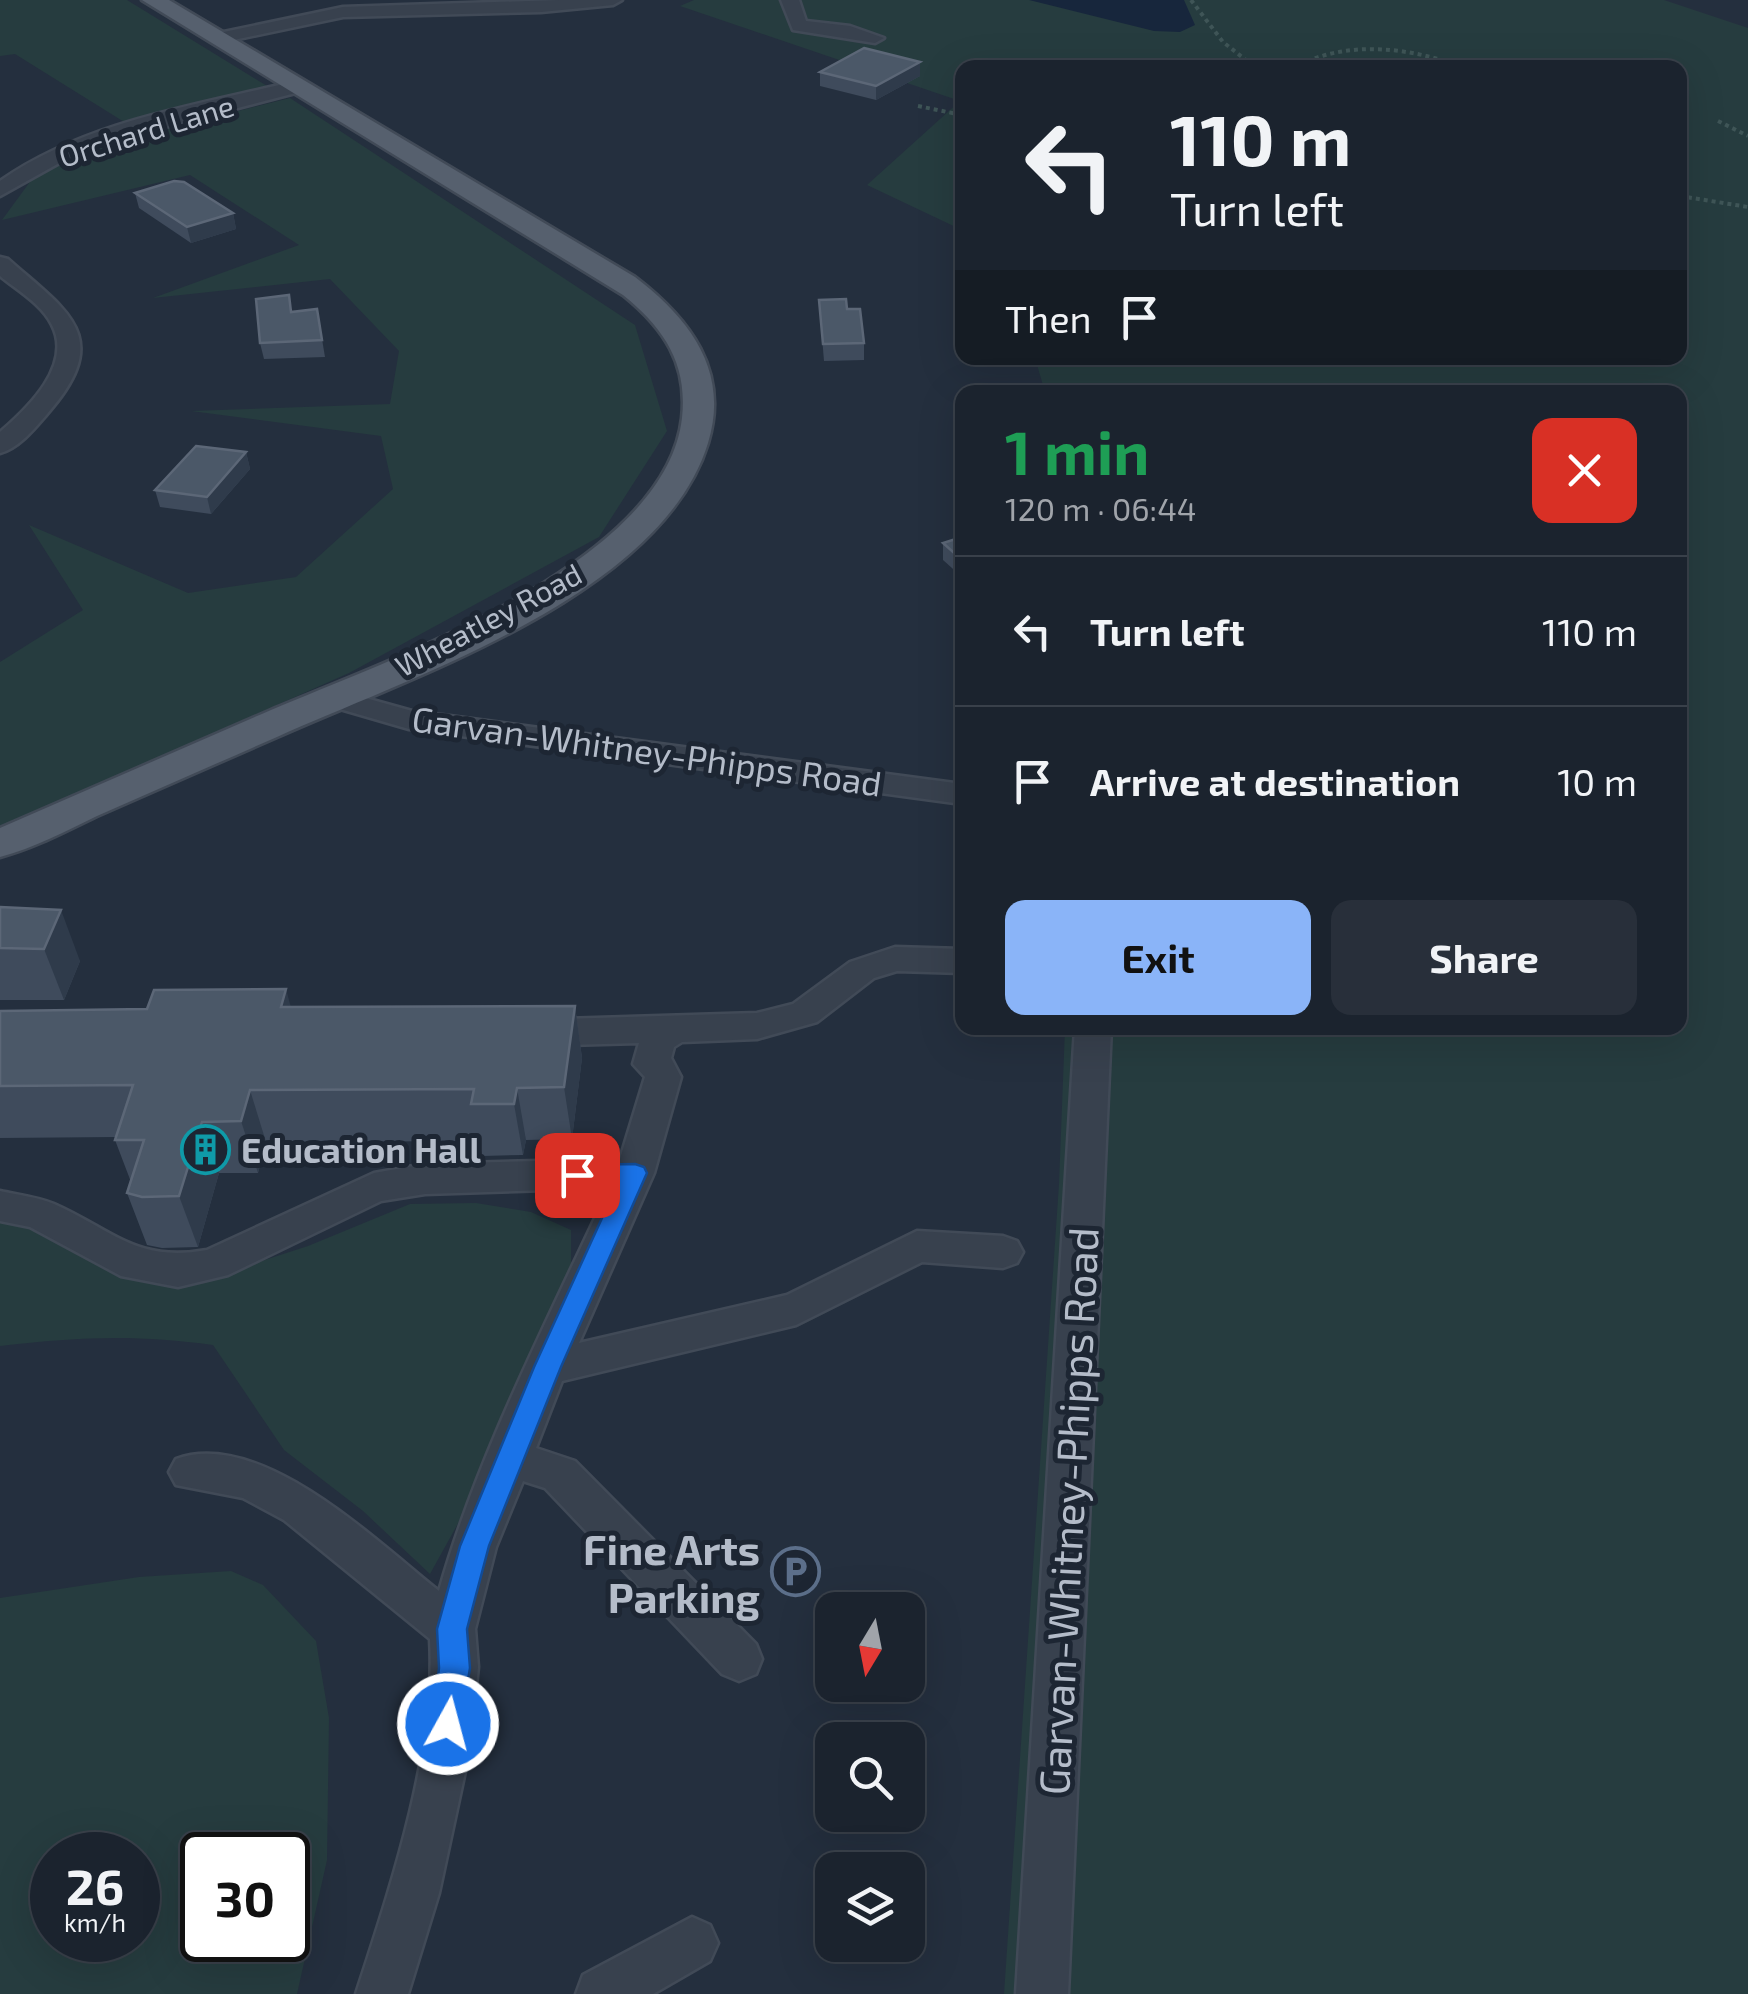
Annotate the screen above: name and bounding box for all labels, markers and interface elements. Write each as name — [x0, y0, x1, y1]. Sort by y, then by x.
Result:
street label: Orchard Lane — [54, 86, 238, 174]
text: 110 m — [1170, 96, 1351, 180]
icon: left — [1005, 100, 1135, 230]
text: Turn left — [1170, 181, 1344, 235]
icon: arrive — [1112, 290, 1167, 345]
text: Then — [1005, 295, 1092, 341]
text: 1 min — [1005, 415, 1149, 487]
button: close — [1532, 418, 1637, 523]
text: 120 m · 06:44 — [1005, 489, 1197, 527]
street label: Wheatley Road — [389, 555, 587, 683]
icon: left — [1005, 604, 1060, 659]
text: Turn left — [1090, 608, 1245, 654]
text: 110 m — [1542, 608, 1637, 654]
street label: Garvan-Whitney-Phipps Road — [409, 696, 885, 804]
icon: arrive — [1005, 754, 1060, 809]
text: Arrive at destination — [1090, 758, 1460, 804]
text: 10 m — [1557, 758, 1637, 804]
button: Exit — [1005, 900, 1311, 1015]
button: Share — [1331, 900, 1637, 1015]
building icon: Education Hall — [180, 1123, 232, 1175]
place label: Education Hall — [241, 1128, 482, 1170]
pin — [535, 1133, 620, 1218]
icon: arrive — [550, 1148, 605, 1203]
street label: Garvan-Whitney-Phipps Road — [1027, 1226, 1107, 1796]
place label: Fine Arts Parking — [583, 1523, 760, 1621]
parking icon: Fine Arts Parking — [769, 1546, 821, 1598]
north arrow — [815, 1592, 925, 1702]
map controls — [815, 1592, 925, 1962]
position arrow — [396, 1672, 500, 1776]
button: search — [815, 1722, 925, 1832]
speed limit sign: 30 — [180, 1832, 310, 1962]
button: layers — [815, 1852, 925, 1962]
text: 26 — [66, 1855, 124, 1915]
text: km/h — [64, 1907, 126, 1937]

